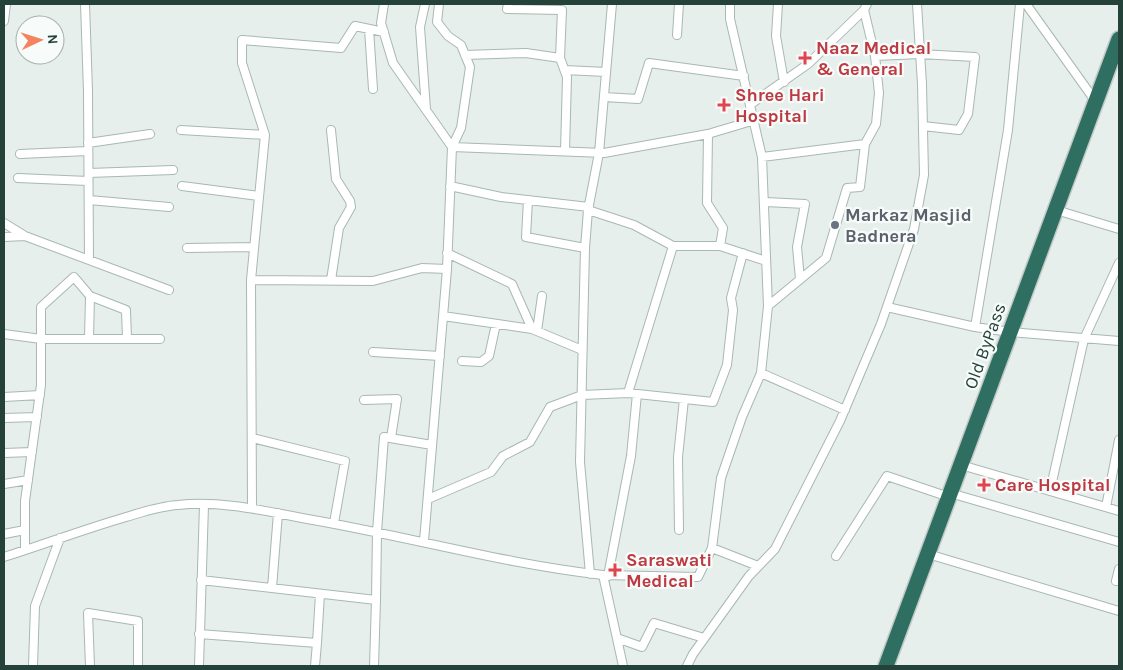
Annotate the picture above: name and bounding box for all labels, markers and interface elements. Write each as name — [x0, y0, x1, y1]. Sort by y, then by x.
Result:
north arrow — [15, 15, 65, 65]
text: N — [44, 34, 61, 45]
place label: Naaz Medical & General — [816, 37, 931, 80]
marker: Naaz Medical & General — [798, 51, 812, 65]
place label: Shree Hari Hospital — [735, 84, 825, 127]
marker: Shree Hari Hospital — [717, 98, 731, 112]
place label: Markaz Masjid Badnera — [845, 204, 972, 247]
marker: Markaz Masjid Badnera — [829, 219, 841, 231]
street label: Old ByPass — [959, 300, 1011, 392]
place label: Care Hospital — [995, 474, 1110, 496]
marker: Care Hospital — [977, 478, 991, 492]
place label: Saraswati Medical — [626, 549, 712, 592]
marker: Saraswati Medical — [608, 563, 622, 577]

